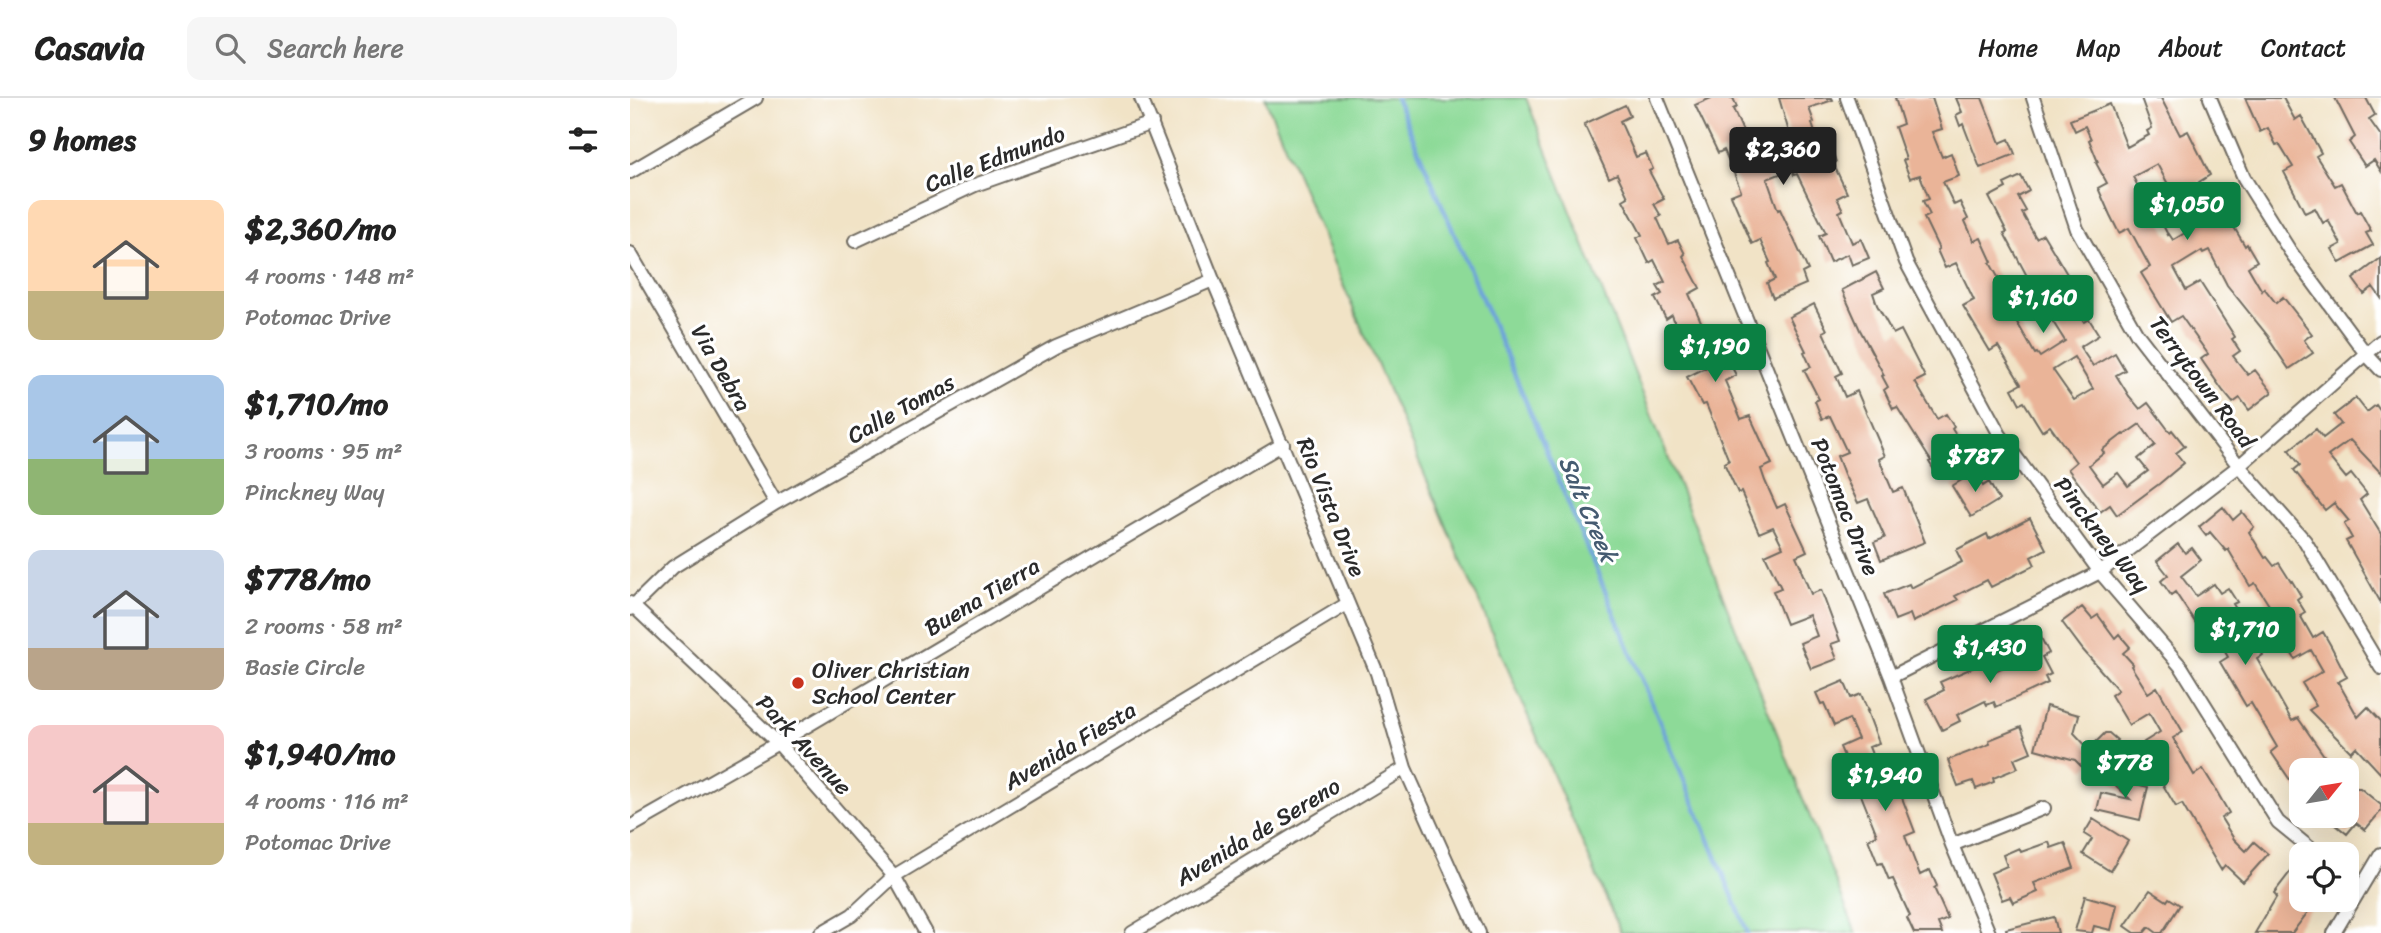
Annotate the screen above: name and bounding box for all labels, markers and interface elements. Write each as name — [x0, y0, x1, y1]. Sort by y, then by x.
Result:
search box — [187, 17, 677, 80]
text: Casavia — [35, 19, 145, 77]
text: Search here — [267, 25, 404, 71]
text: Home — [1978, 27, 2038, 69]
text: Map — [2076, 27, 2120, 69]
text: About — [2158, 27, 2223, 69]
text: Contact — [2261, 27, 2346, 69]
icon: search — [211, 29, 249, 67]
text: 9 homes — [28, 113, 136, 167]
street label: Calle Edmundo — [919, 113, 1072, 205]
icon: filters — [564, 121, 602, 159]
pin: $2,360 — [1726, 127, 1840, 187]
text: $2,360 — [1745, 129, 1821, 170]
pin: $1,050 — [2130, 183, 2244, 242]
text: $1,050 — [2150, 184, 2224, 225]
text: $2,360/mo — [245, 202, 396, 256]
icon: home — [84, 228, 168, 312]
text: 4 rooms · 148 m² — [245, 256, 414, 297]
pin: $1,160 — [1986, 275, 2100, 335]
text: $1,160 — [2009, 277, 2078, 318]
text: Potomac Drive — [245, 297, 391, 338]
street label: Terrytown Road — [2138, 306, 2267, 459]
street label: Via Debra — [679, 316, 763, 420]
pin: $1,190 — [1658, 324, 1772, 384]
text: $1,190 — [1680, 326, 1750, 367]
street label: Calle Tomas — [839, 362, 963, 456]
text: $1,710/mo — [245, 377, 388, 431]
icon: home — [84, 403, 168, 487]
text: 3 rooms · 95 m² — [245, 431, 402, 472]
street label: Rio Vista Drive — [1284, 431, 1378, 583]
street label: Potomac Drive — [1799, 432, 1891, 583]
pin: $787 — [1934, 434, 2016, 494]
text: $787 — [1947, 436, 2003, 477]
water label: Salt Creek — [1547, 449, 1631, 572]
street label: Pinckney Way — [2043, 467, 2161, 603]
text: Pinckney Way — [245, 472, 385, 513]
street label: Buena Tierra — [916, 546, 1048, 648]
text: $778/mo — [245, 552, 371, 606]
icon: home — [84, 578, 168, 662]
text: 2 rooms · 58 m² — [245, 606, 403, 647]
pin: $1,710 — [2188, 608, 2302, 667]
text: $1,710 — [2210, 609, 2280, 650]
pin: $1,430 — [1933, 626, 2047, 685]
text: $1,430 — [1953, 627, 2027, 668]
text: Basie Circle — [245, 647, 365, 688]
place label: Oliver Christian School Center — [812, 650, 970, 717]
marker: Oliver Christian School Center — [790, 675, 806, 691]
street label: Park Avenue — [746, 684, 863, 806]
street label: Avenida Fiesta — [995, 690, 1145, 802]
text: $1,940/mo — [245, 727, 395, 781]
pin: $778 — [2084, 740, 2166, 800]
text: $778 — [2097, 742, 2153, 783]
icon: home — [84, 753, 168, 837]
pin: $1,940 — [1828, 754, 1942, 813]
text: $1,940 — [1848, 755, 1922, 796]
north arrow — [2289, 758, 2359, 828]
map controls — [2289, 758, 2359, 912]
street label: Avenida de Sereno — [1166, 766, 1349, 898]
text: 4 rooms · 116 m² — [245, 781, 409, 822]
text: Potomac Drive — [245, 822, 391, 863]
button: locate — [2289, 842, 2359, 912]

